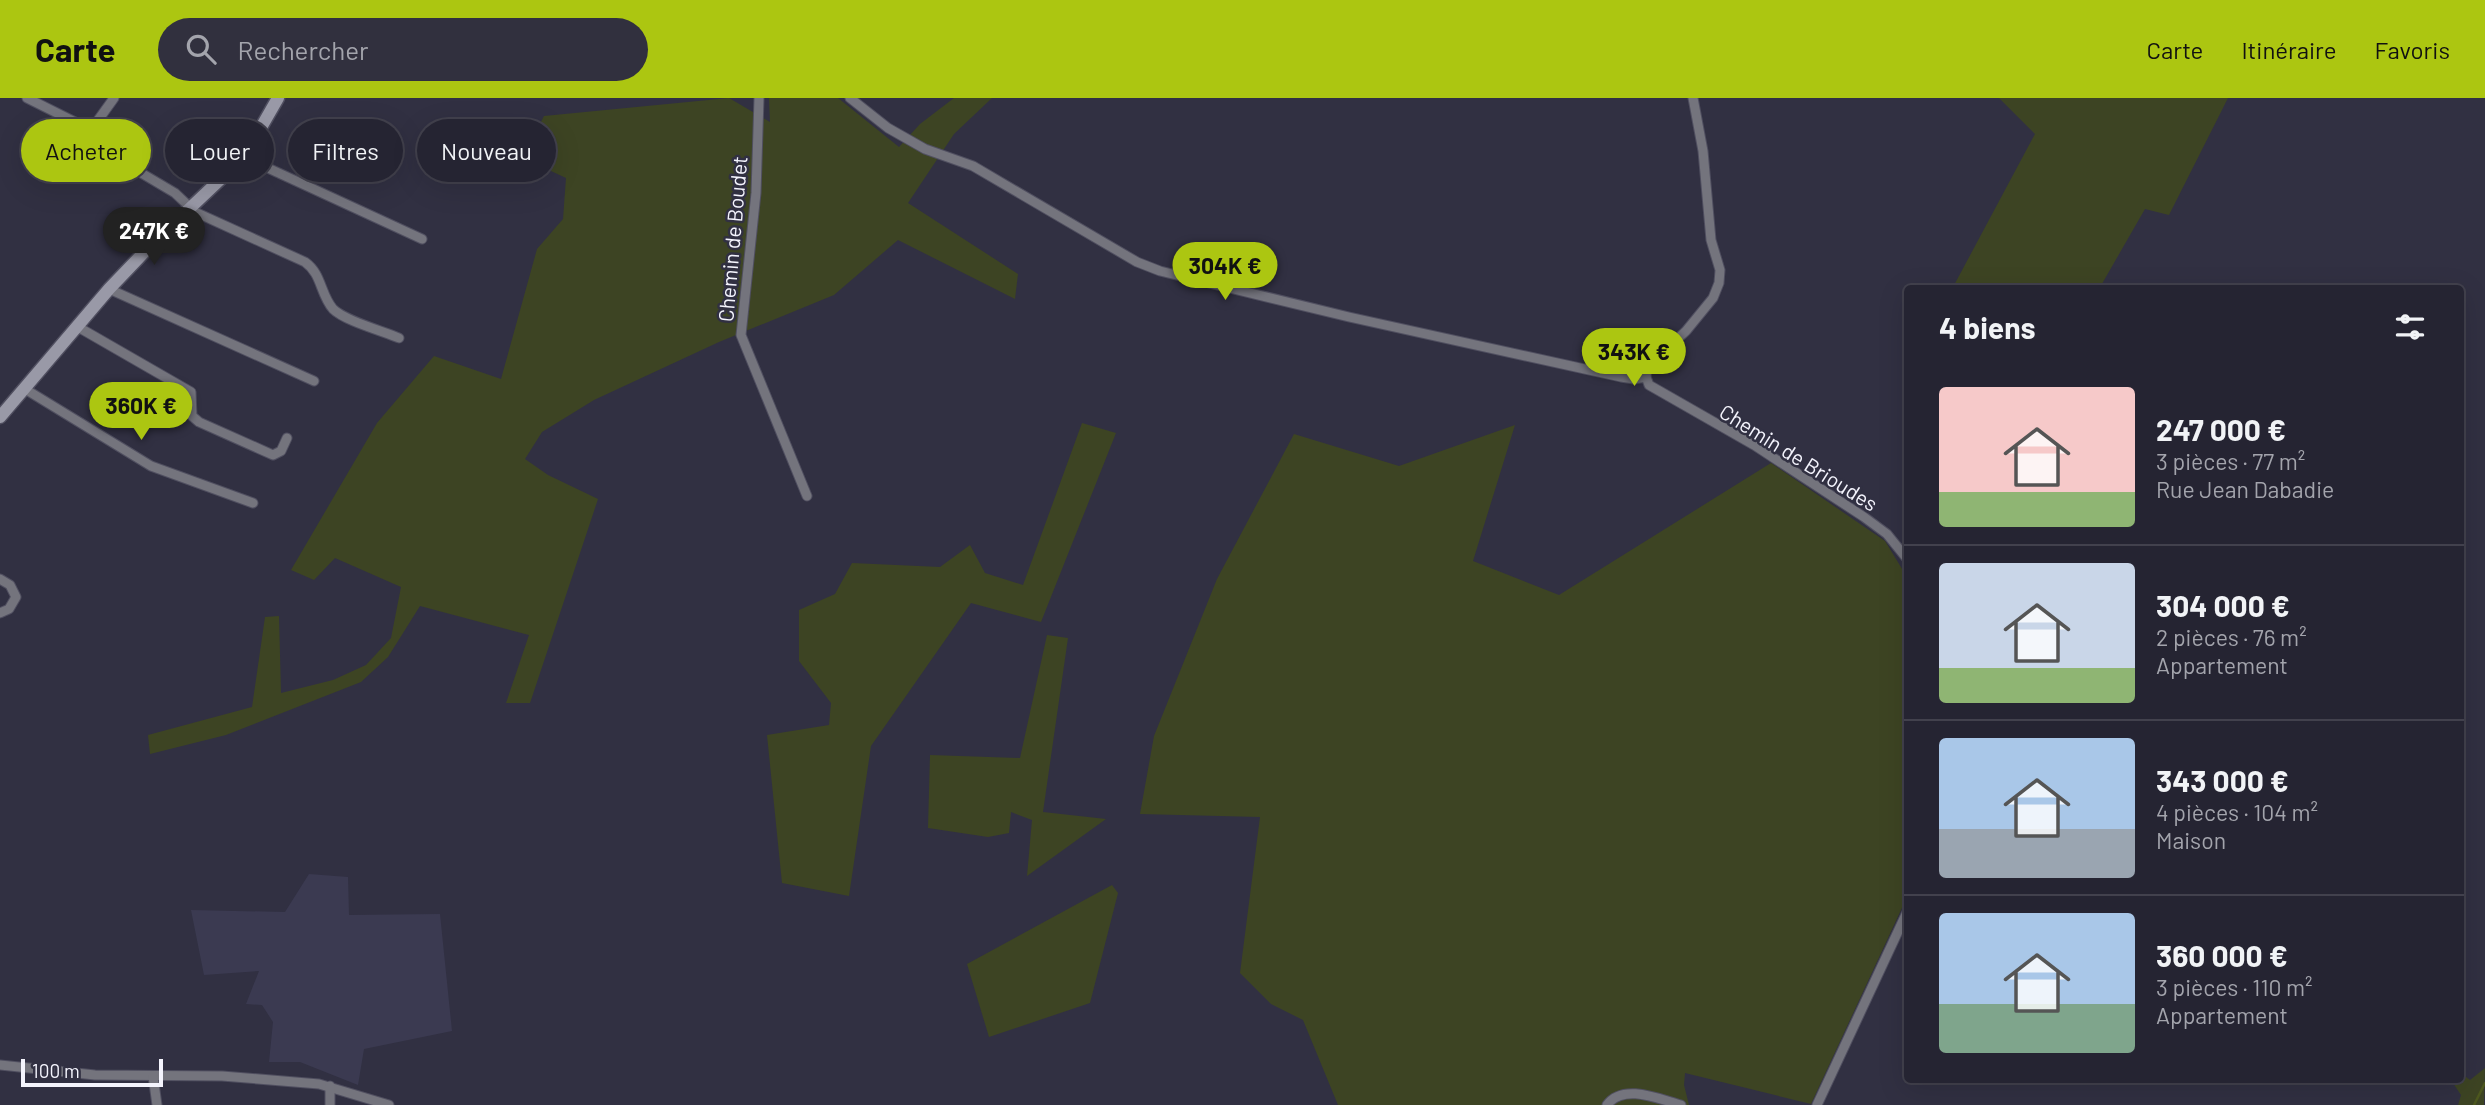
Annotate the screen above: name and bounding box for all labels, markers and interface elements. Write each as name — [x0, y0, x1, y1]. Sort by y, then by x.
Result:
search box — [158, 18, 648, 81]
text: Carte — [35, 29, 116, 69]
icon: search — [182, 30, 220, 68]
text: Rechercher — [238, 34, 368, 65]
text: Carte — [2147, 35, 2203, 64]
text: Itinéraire — [2241, 35, 2337, 64]
text: Favoris — [2375, 35, 2450, 64]
chip: Acheter — [21, 119, 151, 182]
chip: Louer — [165, 119, 274, 182]
chip: Filtres — [288, 119, 403, 182]
chip: Nouveau — [417, 119, 556, 182]
street label: Chemin de Boudet — [712, 155, 752, 323]
pin: 247K € — [97, 208, 211, 267]
text: 247K € — [119, 216, 189, 244]
pin: 304K € — [1168, 242, 1282, 302]
text: 304K € — [1188, 251, 1262, 279]
icon: filters — [2391, 308, 2429, 346]
text: 4 biens — [1939, 309, 2036, 345]
pin: 343K € — [1577, 328, 1691, 388]
text: 343K € — [1598, 337, 1670, 365]
pin: 360K € — [84, 382, 198, 442]
text: 360K € — [105, 391, 177, 419]
street label: Chemin de Brioudes — [1715, 398, 1883, 516]
text: 247 000 € — [2156, 411, 2286, 447]
icon: home — [1995, 415, 2079, 499]
text: 3 pièces · 77 m² — [2156, 447, 2305, 475]
text: Rue Jean Dabadie — [2156, 475, 2334, 503]
text: 304 000 € — [2156, 587, 2290, 623]
icon: home — [1995, 591, 2079, 675]
text: 2 pièces · 76 m² — [2156, 623, 2307, 651]
text: Appartement — [2156, 651, 2288, 679]
text: 343 000 € — [2156, 762, 2289, 798]
icon: home — [1995, 766, 2079, 850]
text: 4 pièces · 104 m² — [2156, 798, 2318, 826]
text: Maison — [2156, 826, 2226, 854]
text: 360 000 € — [2156, 937, 2288, 973]
icon: home — [1995, 941, 2079, 1025]
text: 3 pièces · 110 m² — [2156, 973, 2313, 1001]
text: Appartement — [2156, 1001, 2288, 1029]
scale bar — [21, 1056, 163, 1088]
text: 100 m — [32, 1059, 80, 1082]

